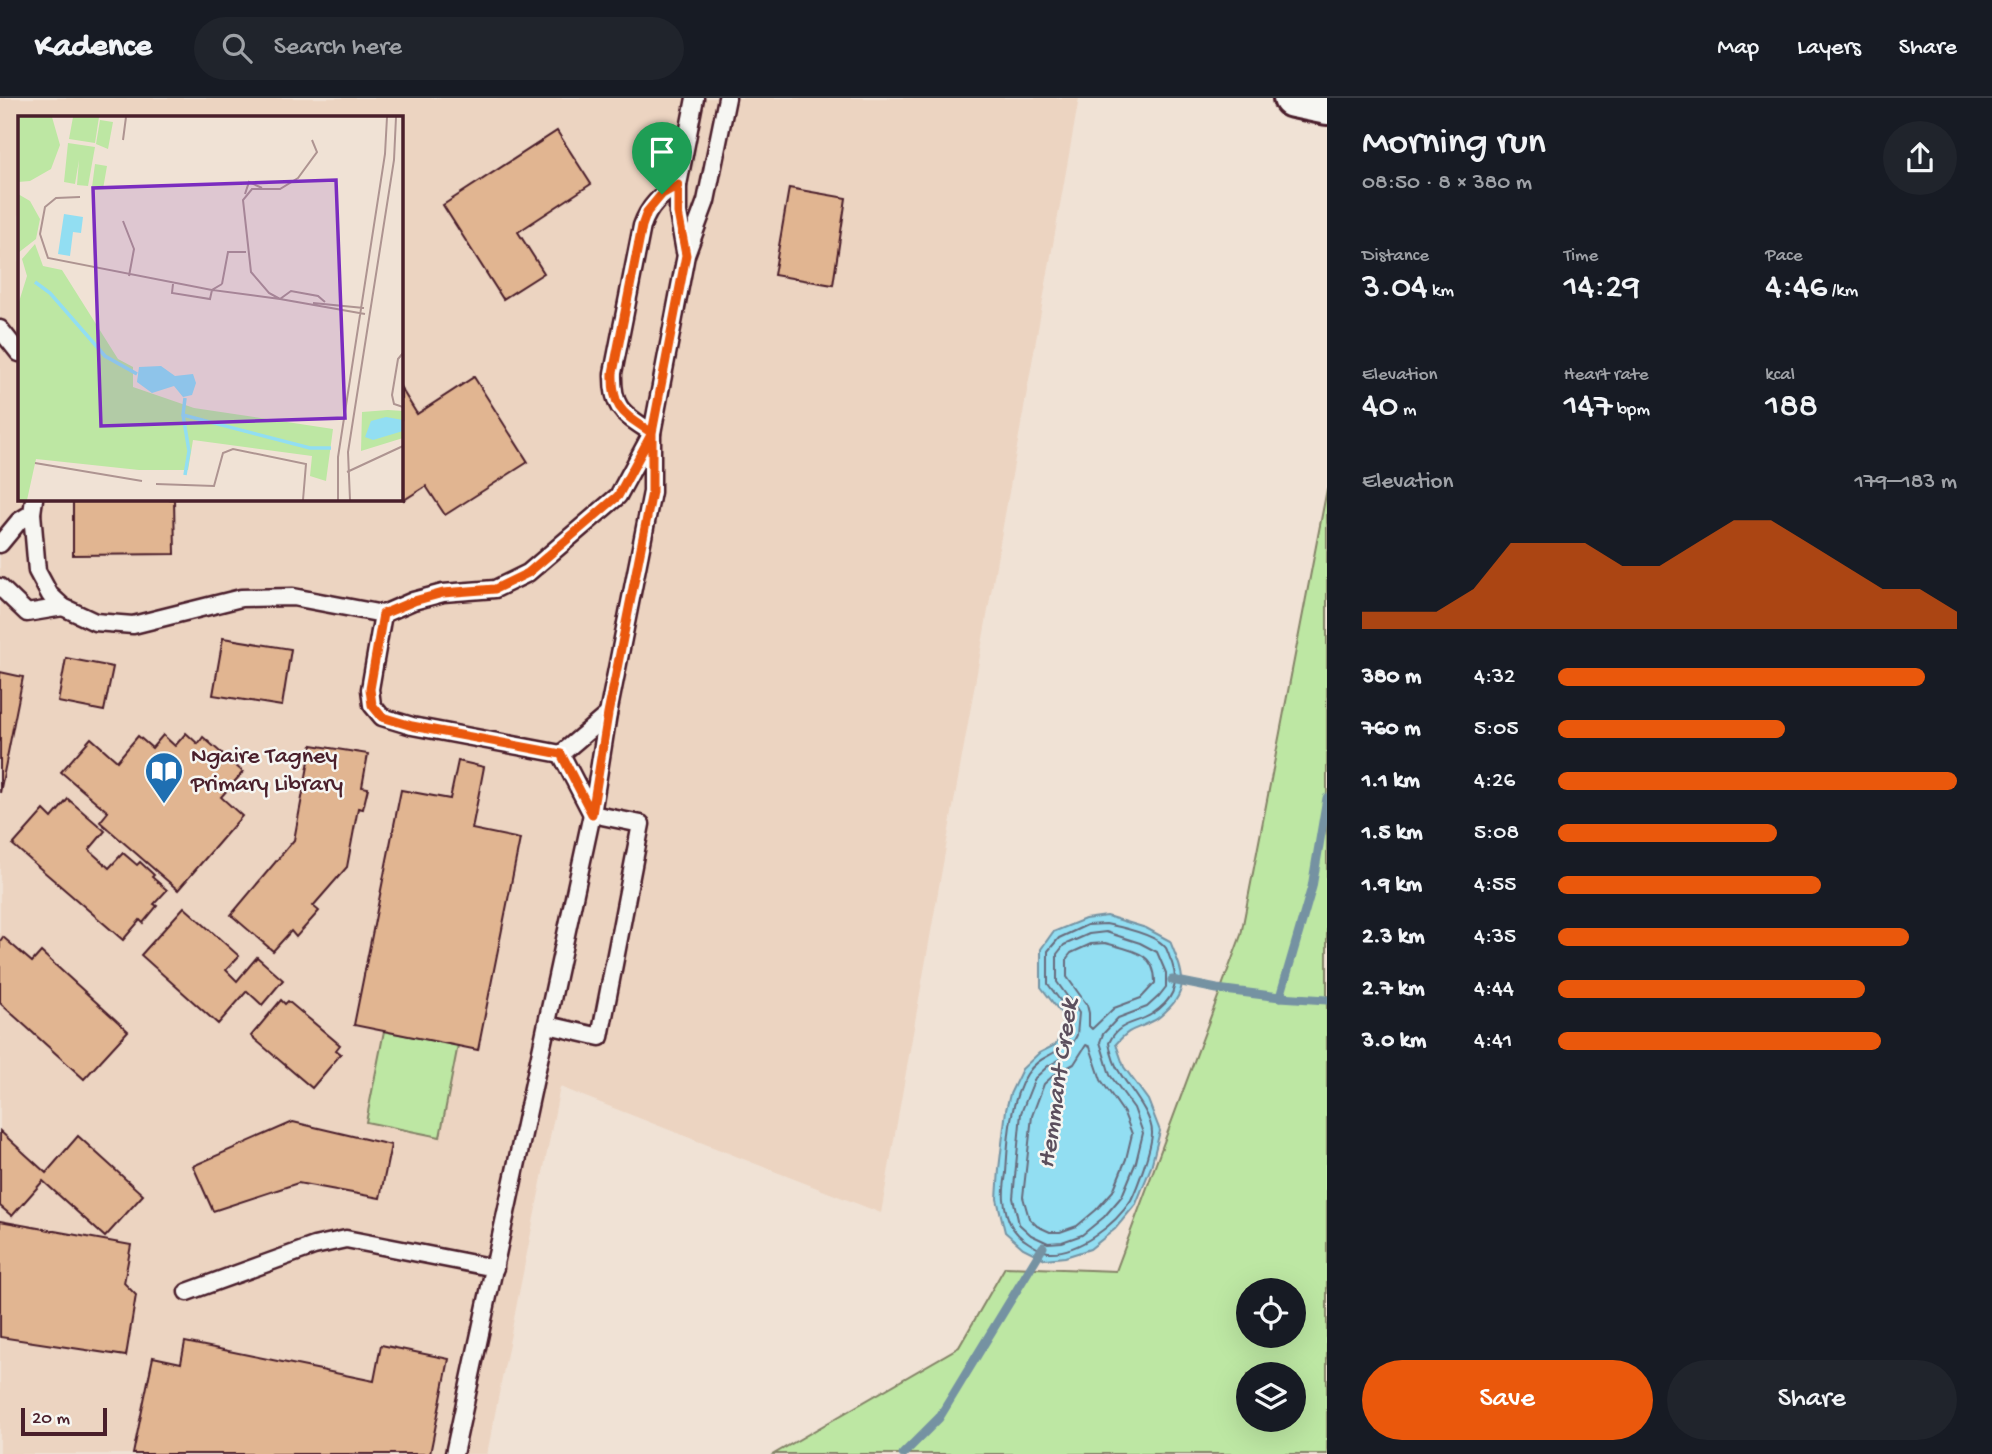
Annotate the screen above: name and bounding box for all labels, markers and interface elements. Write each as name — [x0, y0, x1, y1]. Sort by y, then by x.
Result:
search box — [194, 17, 684, 80]
text: Kadence — [35, 29, 152, 67]
icon: search — [218, 29, 256, 67]
text: Search here — [274, 33, 402, 64]
text: Map — [1717, 34, 1759, 63]
text: Layers — [1797, 34, 1861, 63]
text: Share — [1899, 34, 1957, 63]
inset map — [18, 116, 402, 500]
button: share — [1883, 121, 1957, 195]
pin — [632, 122, 692, 194]
text: Morning run — [1362, 122, 1546, 166]
icon: arrive — [643, 133, 681, 171]
text: 08:50 · 8 × 380 m — [1362, 170, 1532, 197]
text: Distance — [1362, 245, 1429, 268]
text: Time — [1564, 245, 1598, 268]
text: Pace — [1765, 245, 1803, 268]
text: 3.04 — [1362, 268, 1428, 309]
text: 14:29 — [1564, 268, 1640, 309]
text: 4:46 — [1765, 268, 1827, 309]
text: km — [1428, 280, 1454, 303]
text: /km — [1827, 280, 1858, 303]
text: Elevation — [1362, 364, 1438, 387]
text: Heart rate — [1564, 364, 1649, 387]
text: kcal — [1765, 364, 1795, 387]
text: 40 — [1362, 387, 1398, 428]
text: 147 — [1564, 387, 1613, 428]
text: 188 — [1765, 387, 1818, 428]
text: m — [1398, 399, 1416, 422]
text: bpm — [1613, 399, 1650, 422]
text: Elevation — [1362, 469, 1453, 496]
text: 179–183 m — [1855, 469, 1957, 496]
text: 380 m — [1362, 664, 1421, 691]
text: 4:32 — [1474, 664, 1515, 691]
text: 760 m — [1362, 716, 1420, 743]
text: 5:05 — [1474, 716, 1518, 743]
place label: Ngaire Tagney Primary Library — [190, 743, 343, 800]
library icon: Ngaire Tagney Primary Library — [143, 750, 185, 805]
text: 1.1 km — [1362, 768, 1420, 795]
text: 4:26 — [1474, 768, 1515, 795]
text: 1.5 km — [1362, 820, 1423, 847]
text: 5:08 — [1474, 820, 1519, 847]
text: 1.9 km — [1362, 872, 1422, 899]
text: 4:55 — [1474, 872, 1516, 899]
text: 2.3 km — [1362, 924, 1424, 951]
text: 4:35 — [1474, 924, 1516, 951]
text: 2.7 km — [1362, 976, 1425, 1003]
text: 4:44 — [1474, 976, 1514, 1003]
water label: Hemmant Creek — [1033, 995, 1088, 1171]
text: 3.0 km — [1362, 1028, 1426, 1055]
text: 4:41 — [1474, 1028, 1512, 1055]
map controls — [1236, 1278, 1306, 1432]
button: locate — [1236, 1278, 1306, 1348]
button: Save — [1362, 1360, 1653, 1440]
button: Share — [1667, 1360, 1957, 1440]
button: layers — [1236, 1362, 1306, 1432]
scale bar — [21, 1405, 107, 1437]
text: 20 m — [32, 1408, 70, 1431]

